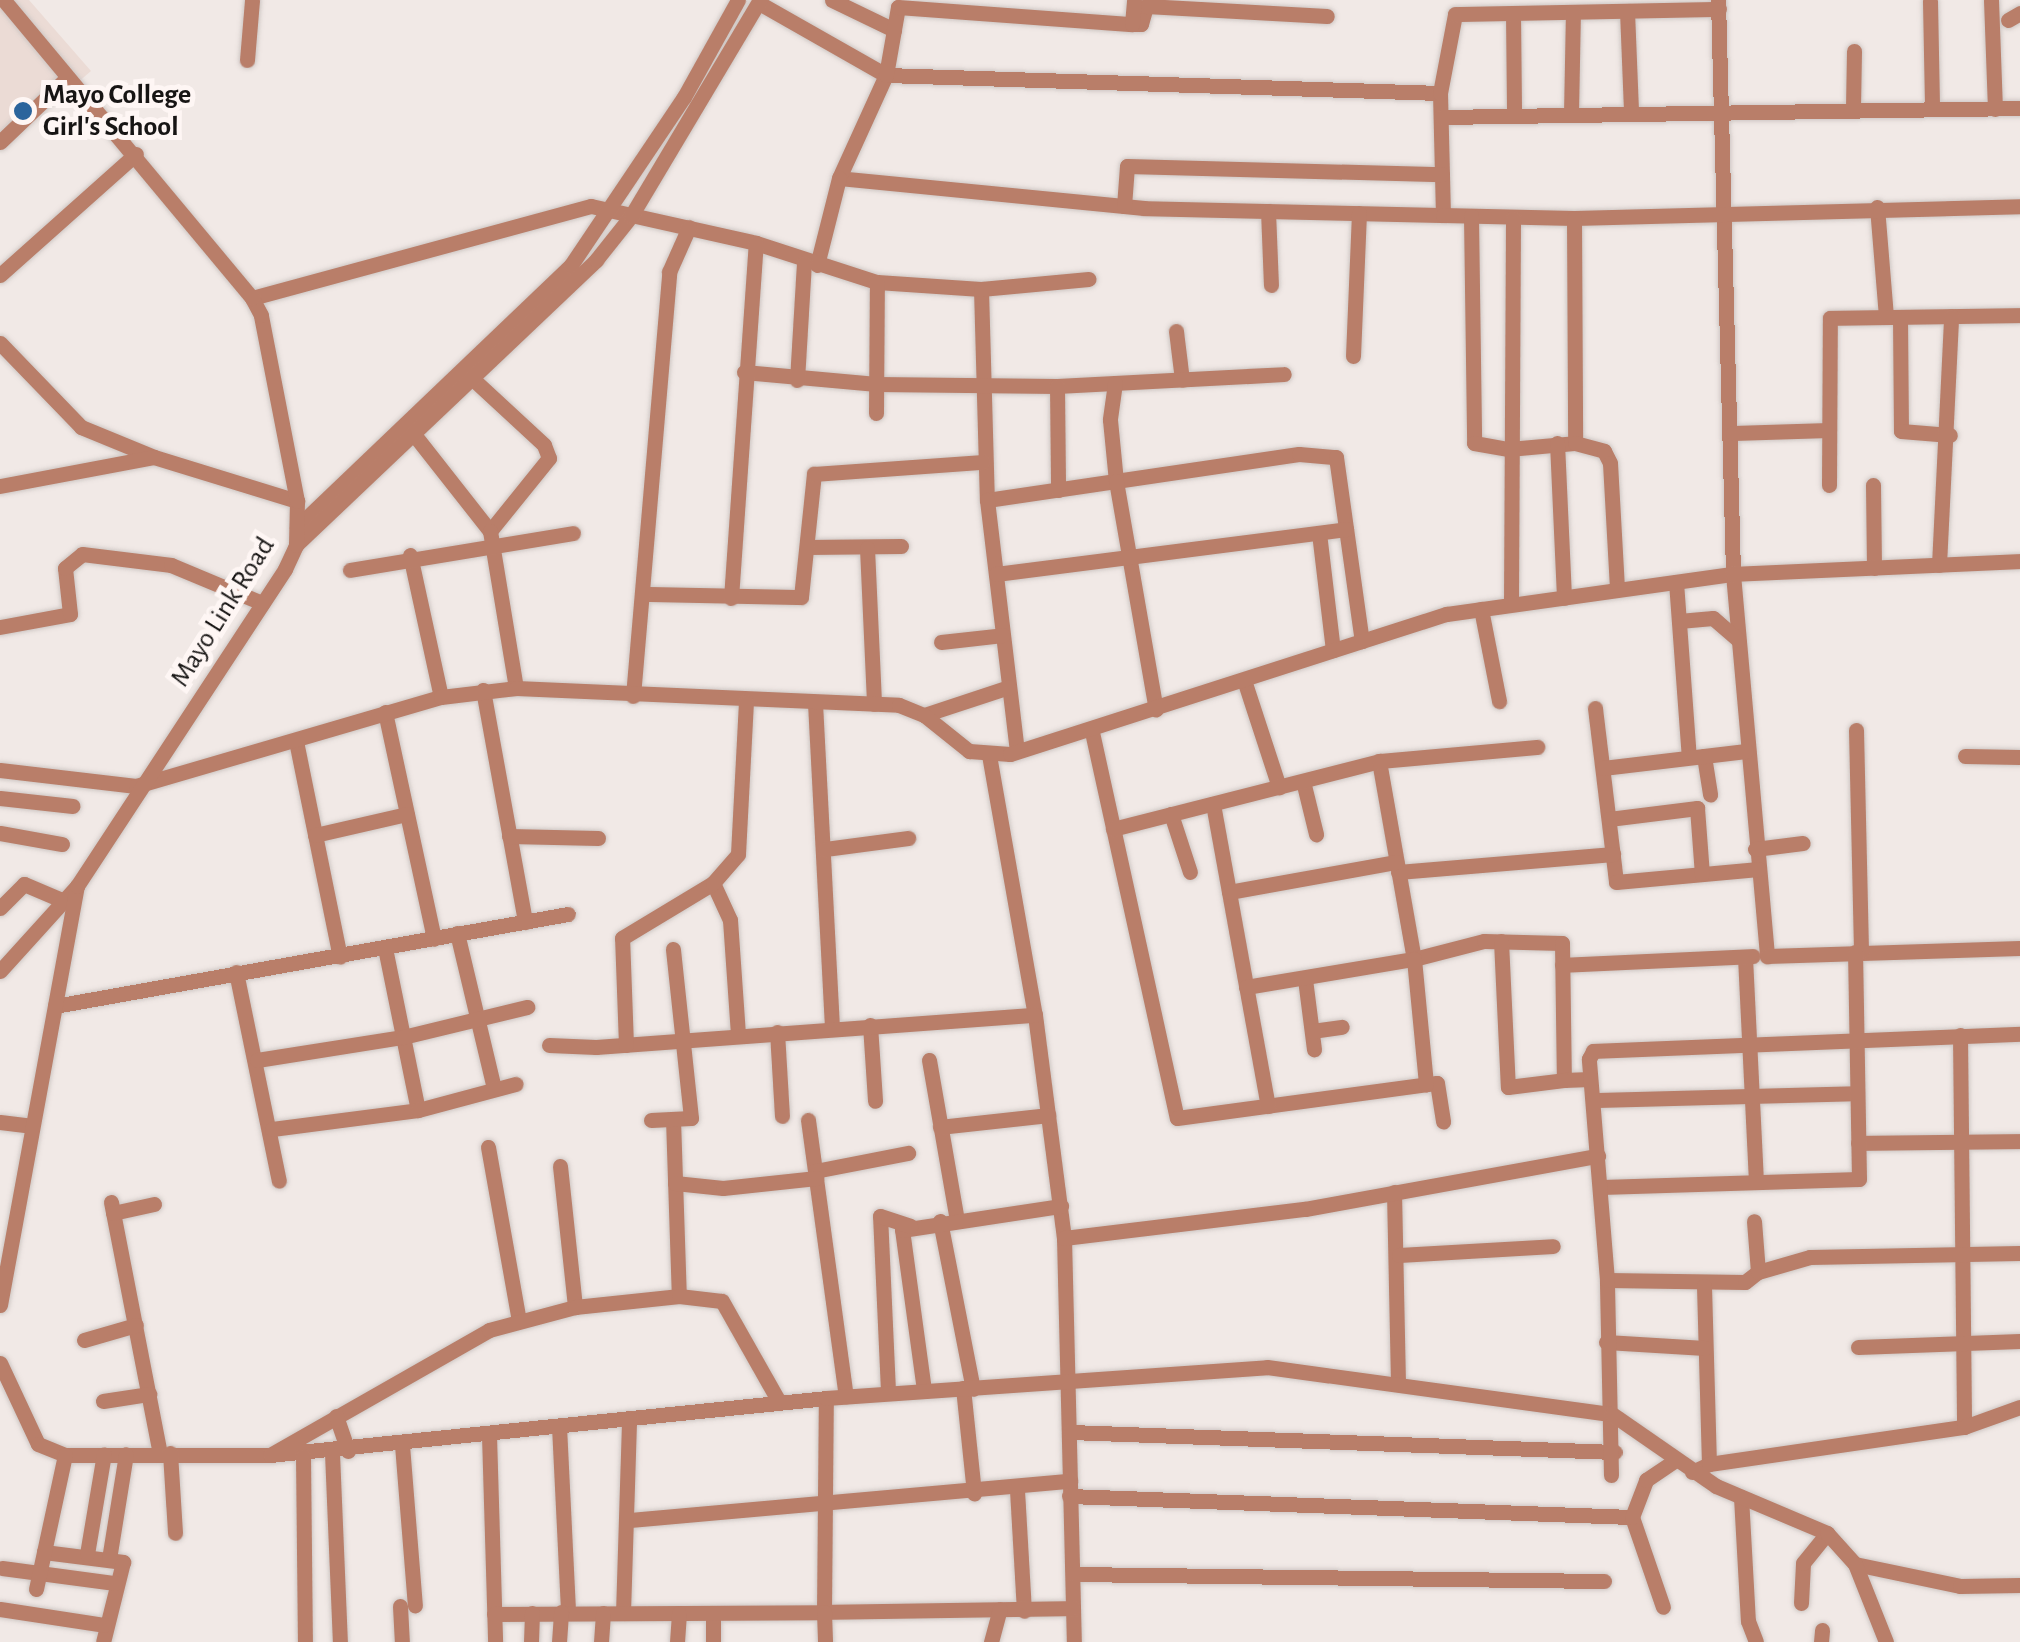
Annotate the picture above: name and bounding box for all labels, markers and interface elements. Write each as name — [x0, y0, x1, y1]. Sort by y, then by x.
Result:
place label: Mayo College Girl's School — [43, 78, 191, 144]
marker: Mayo College Girl's School — [12, 100, 34, 122]
street label: Mayo Link Road — [164, 531, 282, 693]

